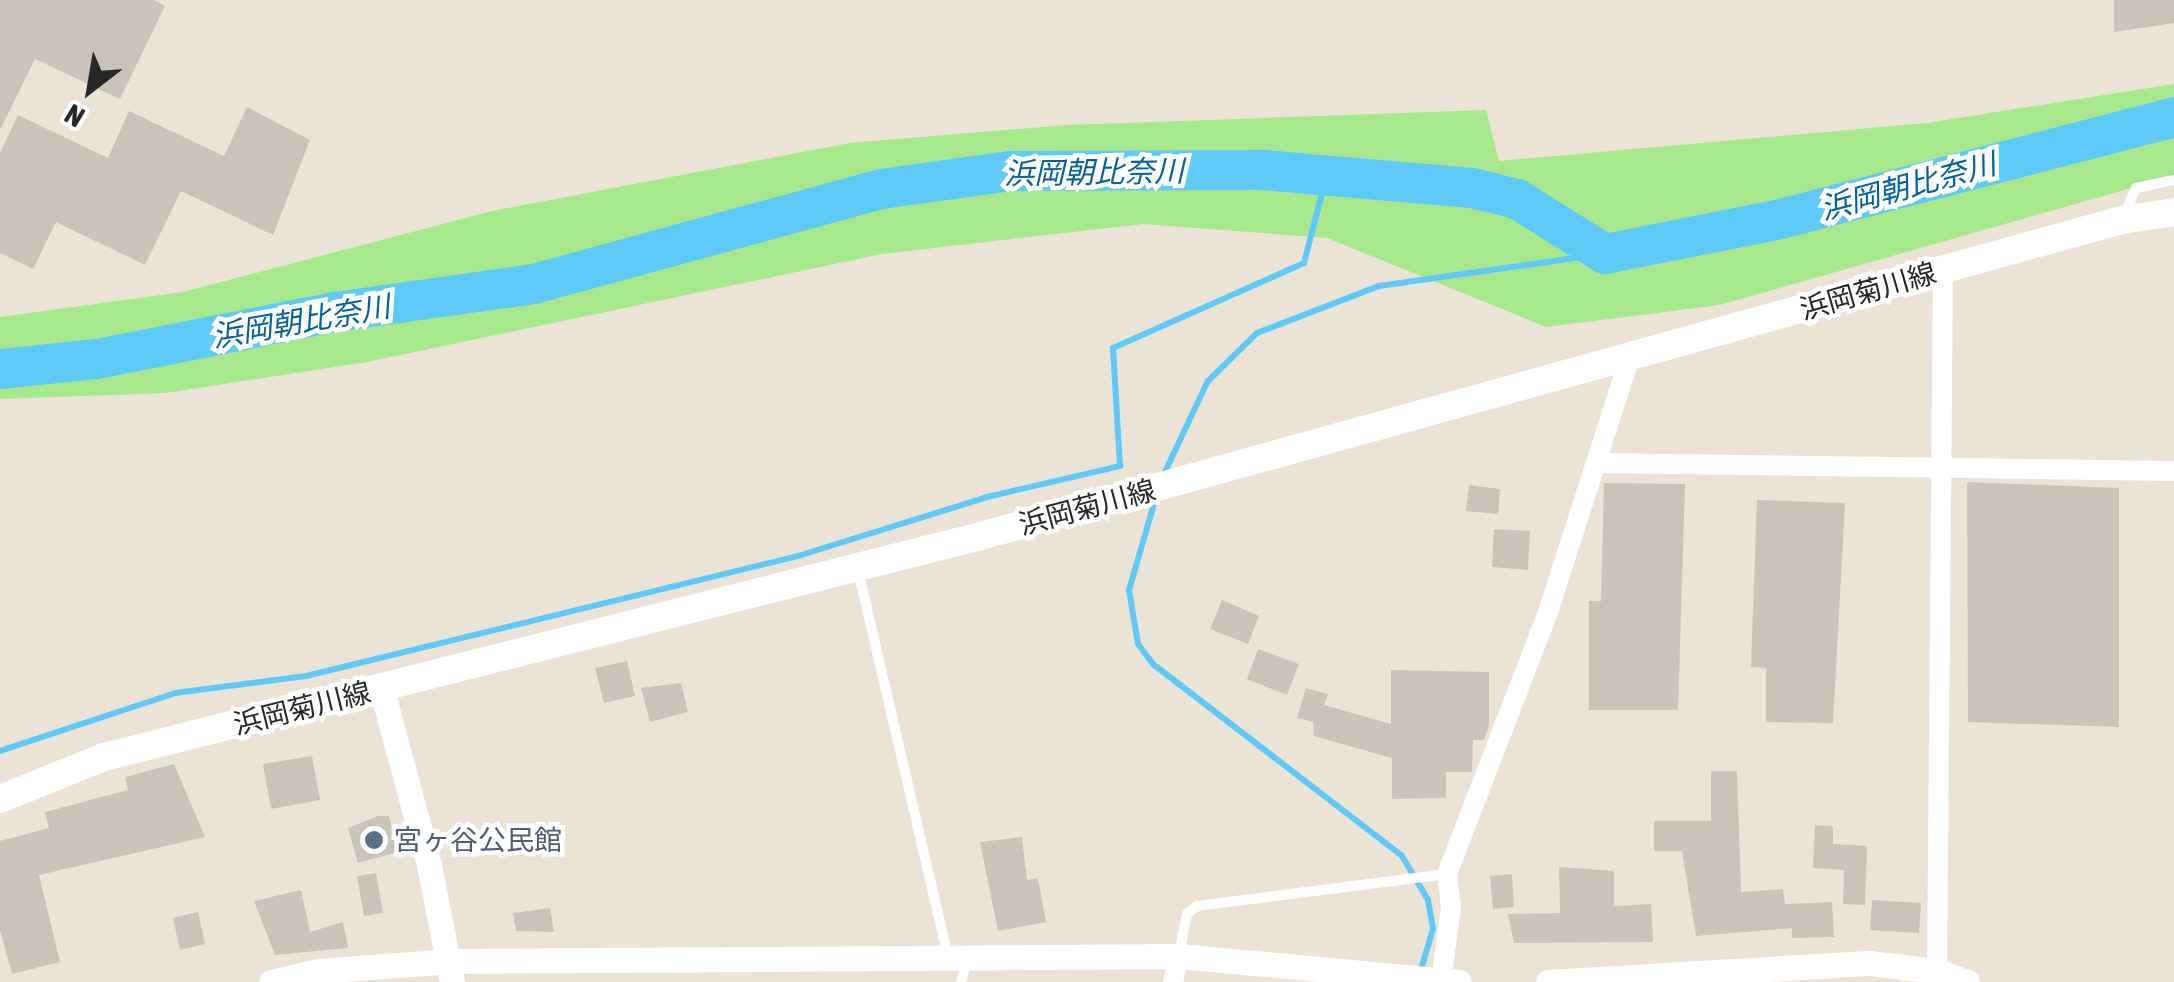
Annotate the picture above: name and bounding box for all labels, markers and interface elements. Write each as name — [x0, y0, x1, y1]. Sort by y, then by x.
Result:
north arrow — [40, 40, 140, 140]
text: N — [59, 98, 90, 134]
water label: 浜岡朝比奈川 — [1816, 145, 2000, 227]
water label: 浜岡朝比奈川 — [1004, 152, 1184, 192]
street label: 浜岡菊川線 — [1796, 256, 1940, 326]
water label: 浜岡朝比奈川 — [209, 288, 393, 354]
street label: 浜岡菊川線 — [1015, 473, 1159, 541]
street label: 浜岡菊川線 — [230, 675, 374, 741]
place label: 宮ヶ谷公民館 — [394, 823, 562, 857]
marker: 宮ヶ谷公民館 — [363, 829, 385, 851]

